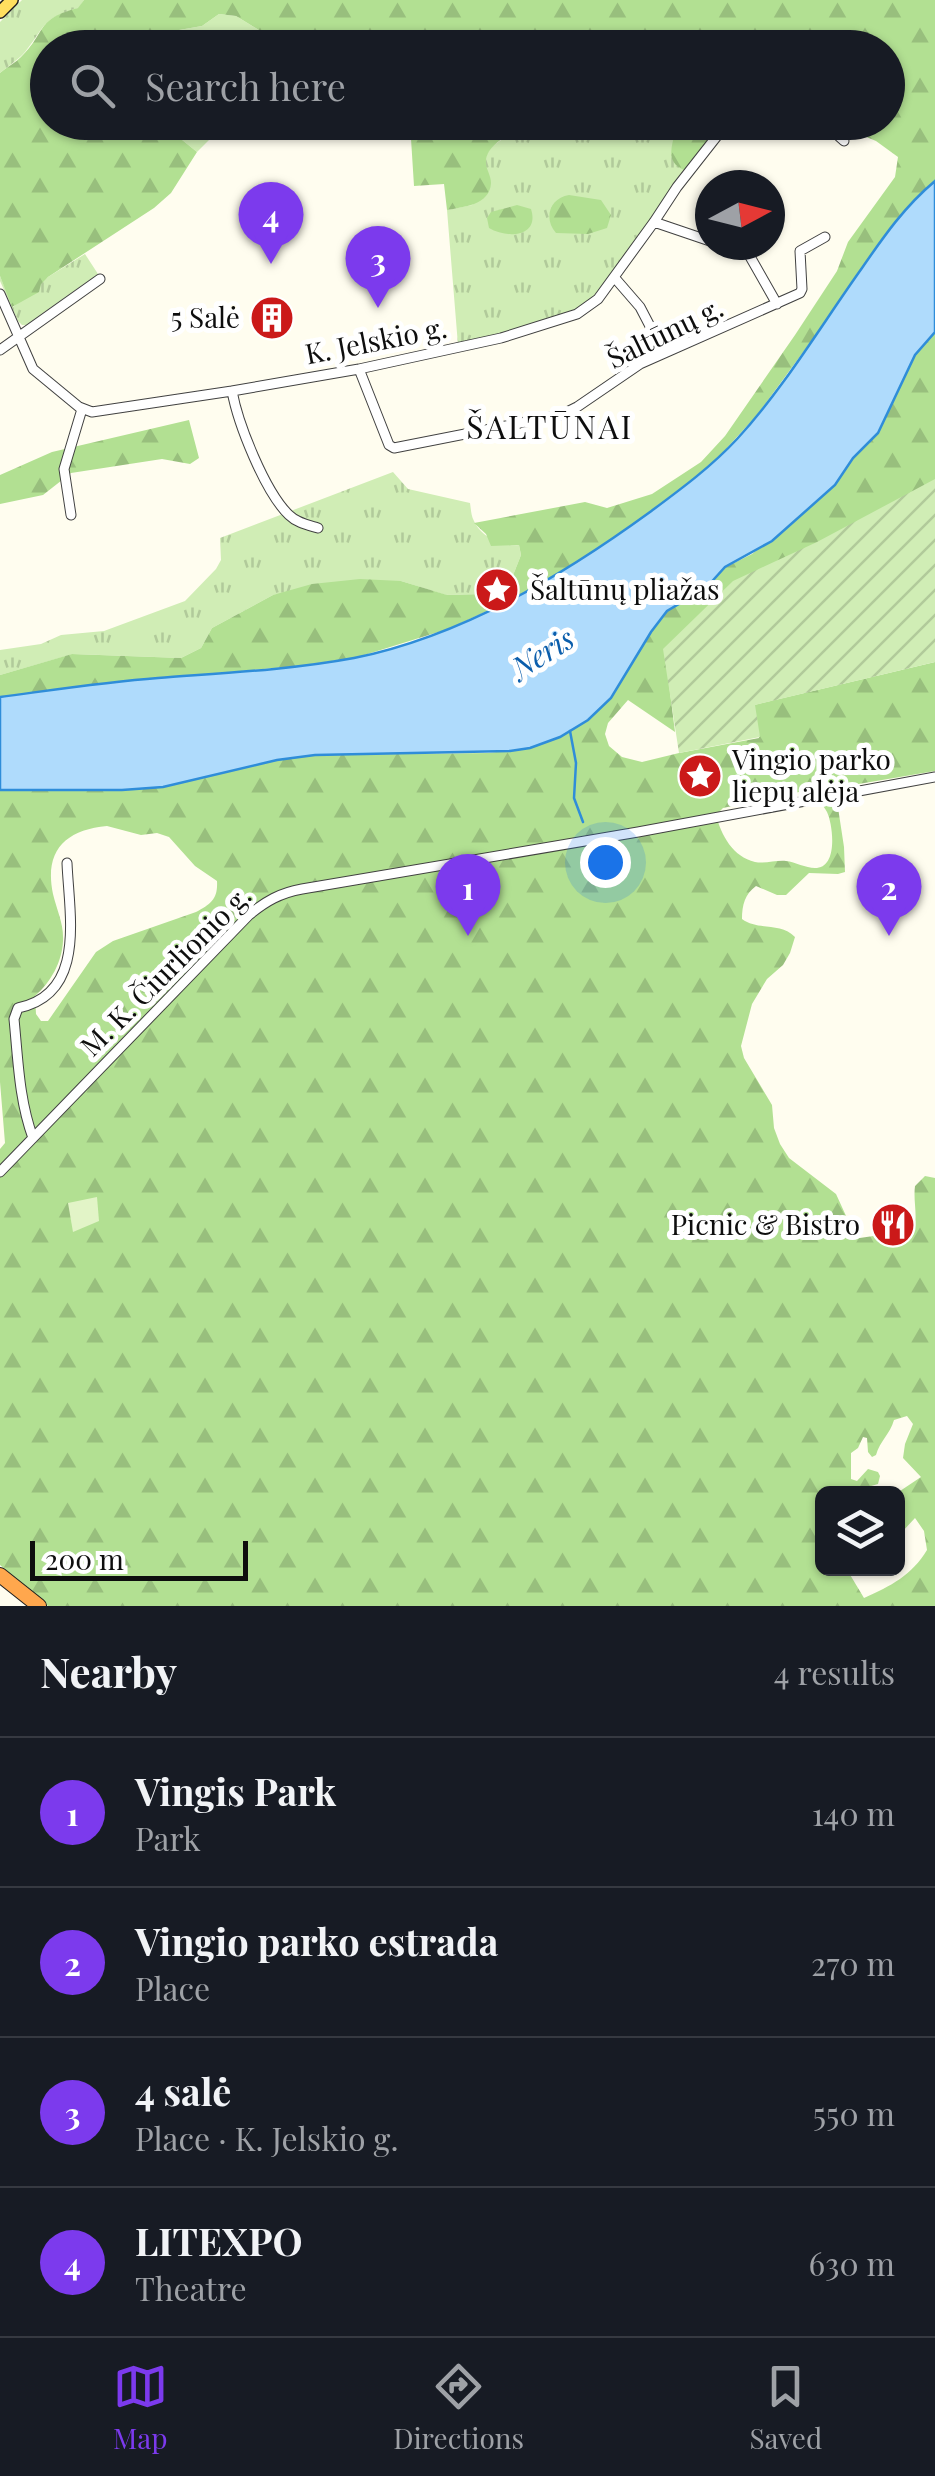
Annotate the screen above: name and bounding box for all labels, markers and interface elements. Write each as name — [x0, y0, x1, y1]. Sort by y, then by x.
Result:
search box — [30, 30, 905, 140]
icon: search — [65, 58, 120, 113]
text: Search here — [145, 60, 346, 111]
north arrow — [695, 170, 785, 260]
pin: 4 — [238, 182, 304, 264]
pin: 3 — [346, 226, 410, 308]
street label: Šaltūnų g. — [600, 288, 729, 376]
building icon: 5 Salė — [249, 295, 295, 341]
place label: 5 Salė — [171, 298, 240, 335]
street label: K. Jelskio g. — [302, 308, 450, 371]
district label: ŠALTŪNAI — [466, 404, 634, 447]
place icon: Šaltūnų pliažas — [474, 567, 520, 613]
place label: Šaltūnų pliažas — [530, 570, 719, 607]
water label: Neris — [500, 617, 581, 689]
place label: Vingio parko liepų alėja — [731, 740, 891, 809]
place icon: Vingio parko liepų alėja — [677, 753, 723, 799]
your location — [580, 837, 631, 888]
pin: 1 — [436, 854, 500, 936]
pin: 2 — [856, 854, 922, 936]
street label: M. K. Čiurlionio g. — [72, 877, 258, 1063]
restaurant icon: Picnic & Bistro — [870, 1202, 916, 1248]
place label: Picnic & Bistro — [671, 1205, 860, 1242]
map controls — [815, 1486, 905, 1576]
button: layers — [815, 1486, 905, 1576]
scale bar — [30, 1536, 248, 1580]
text: 200 m — [45, 1540, 124, 1577]
text: Nearby — [40, 1643, 177, 1699]
text: 4 results — [774, 1650, 895, 1693]
text: Vingis Park — [135, 1765, 336, 1816]
text: 1 — [66, 1791, 79, 1834]
text: 140 m — [812, 1791, 895, 1834]
text: Park — [135, 1816, 201, 1859]
text: Vingio parko estrada — [135, 1915, 498, 1966]
text: 2 — [64, 1941, 81, 1984]
text: 270 m — [811, 1941, 895, 1984]
text: Place — [135, 1966, 210, 2009]
text: 4 salė — [135, 2065, 231, 2116]
text: 3 — [65, 2091, 80, 2134]
text: 550 m — [813, 2091, 895, 2134]
text: Place · K. Jelskio g. — [135, 2116, 399, 2159]
text: LITEXPO — [135, 2215, 303, 2266]
text: 4 — [64, 2241, 81, 2284]
text: 630 m — [808, 2241, 895, 2284]
text: Theatre — [135, 2266, 247, 2309]
tab: Map — [113, 2359, 168, 2456]
tab: Directions — [393, 2359, 524, 2456]
tab: Saved — [749, 2359, 822, 2456]

